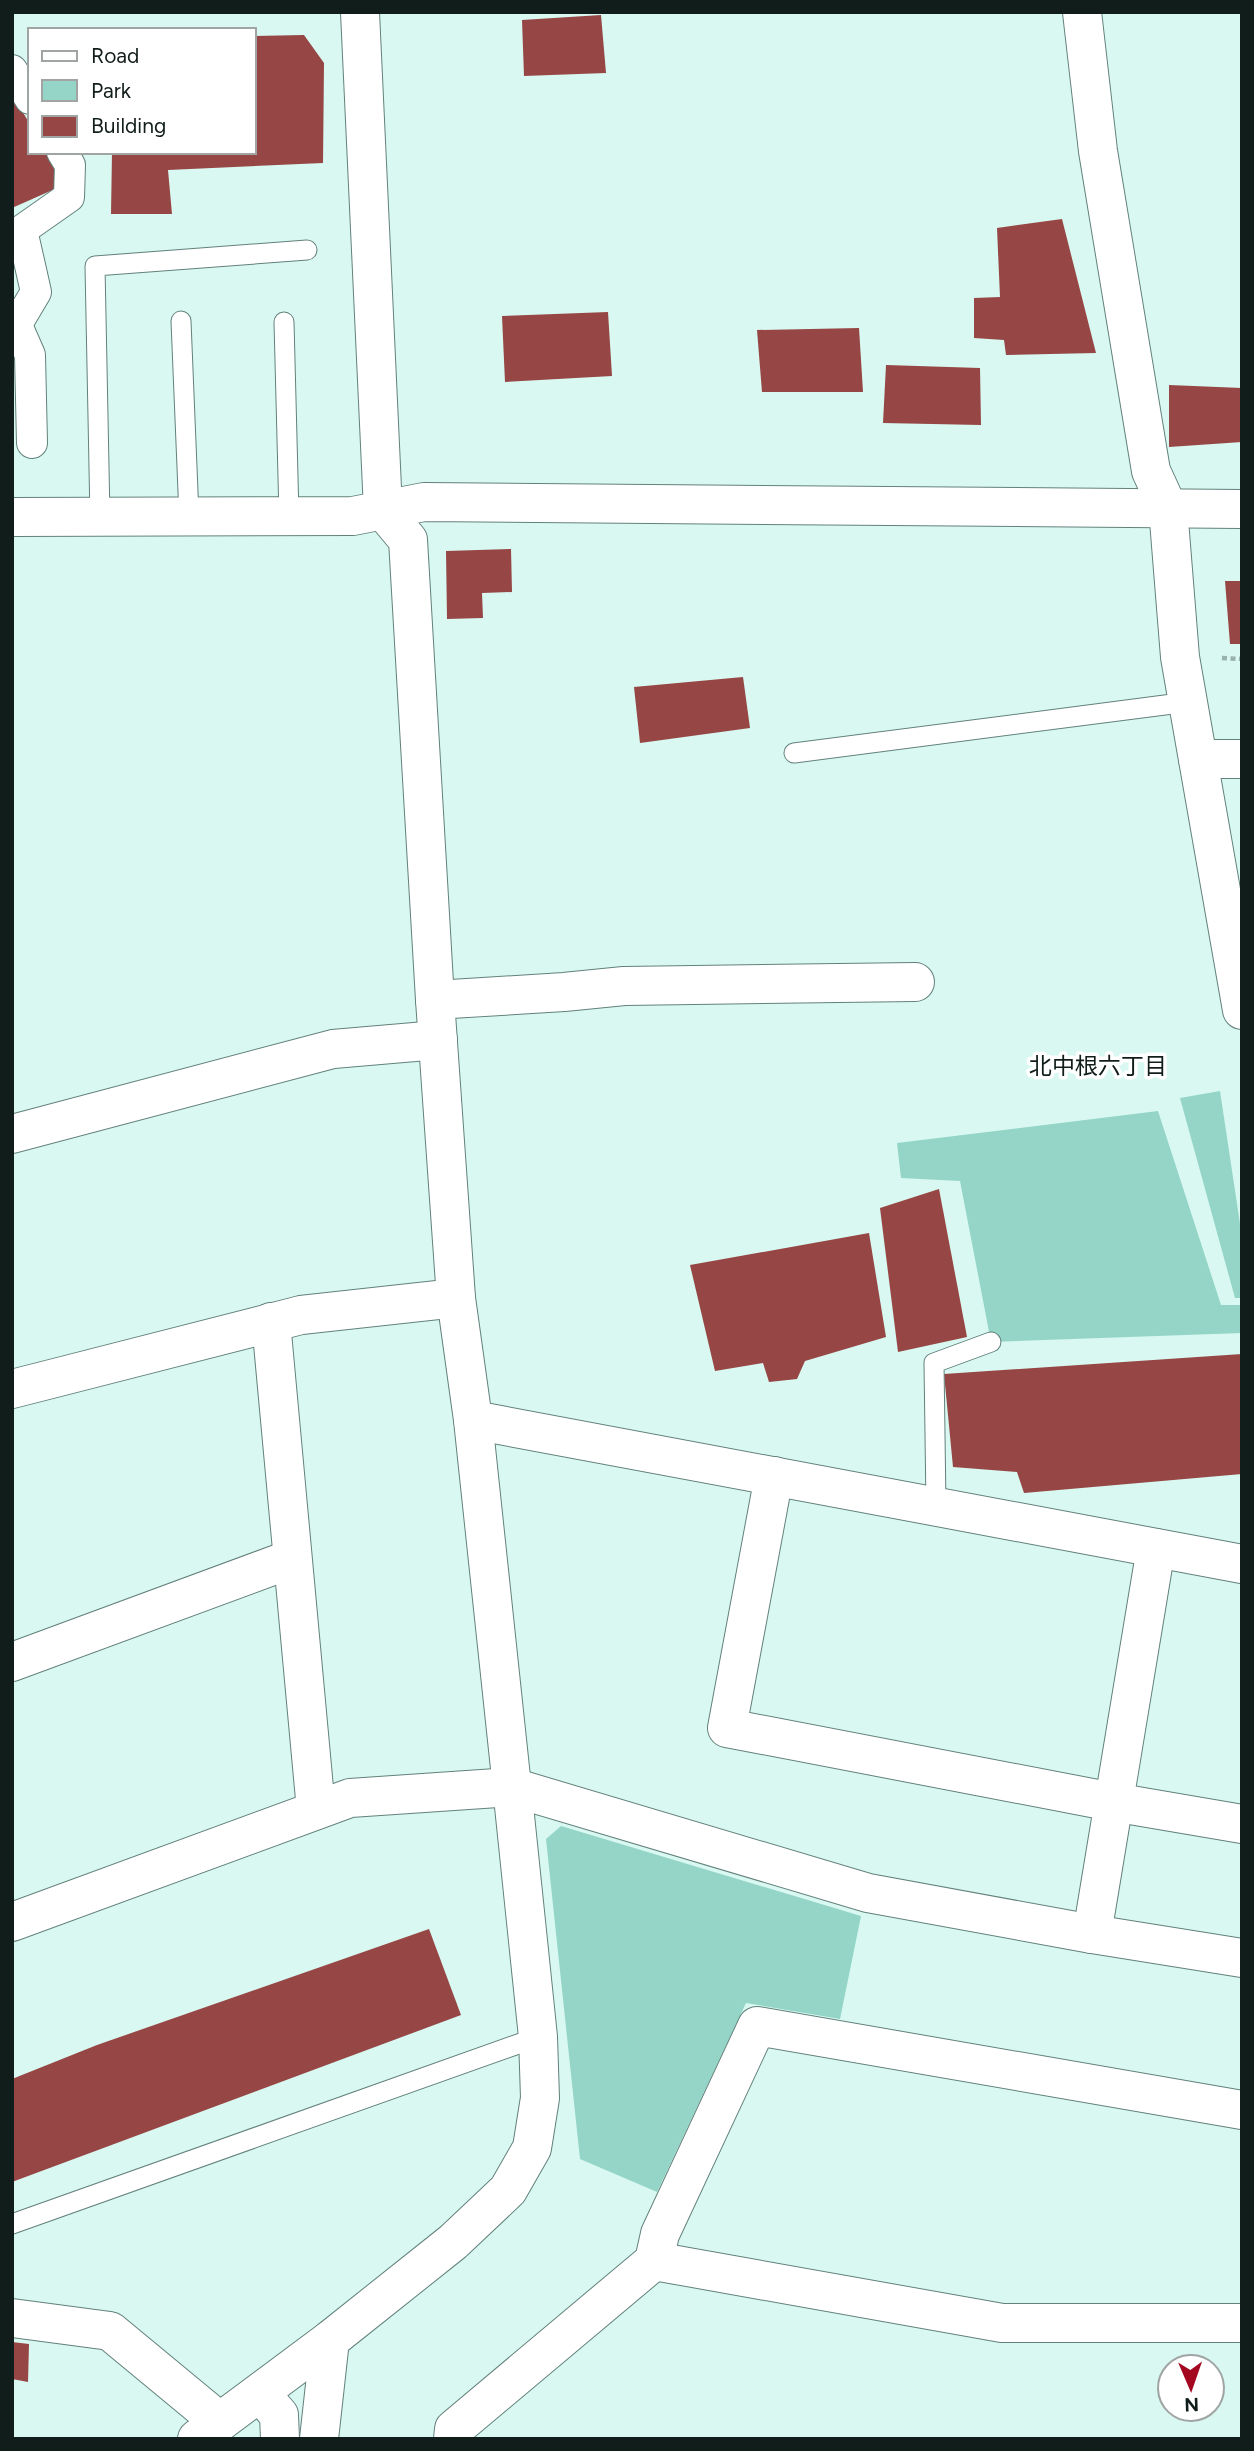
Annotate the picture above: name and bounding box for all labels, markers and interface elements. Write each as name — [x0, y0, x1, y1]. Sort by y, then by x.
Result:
legend — [28, 28, 256, 154]
text: Road — [91, 43, 139, 68]
text: Park — [91, 78, 132, 103]
text: Building — [91, 113, 166, 138]
district label: 北中根六丁目 — [1029, 1052, 1167, 1080]
north arrow — [1156, 2353, 1226, 2423]
text: N — [1184, 2393, 1199, 2416]

